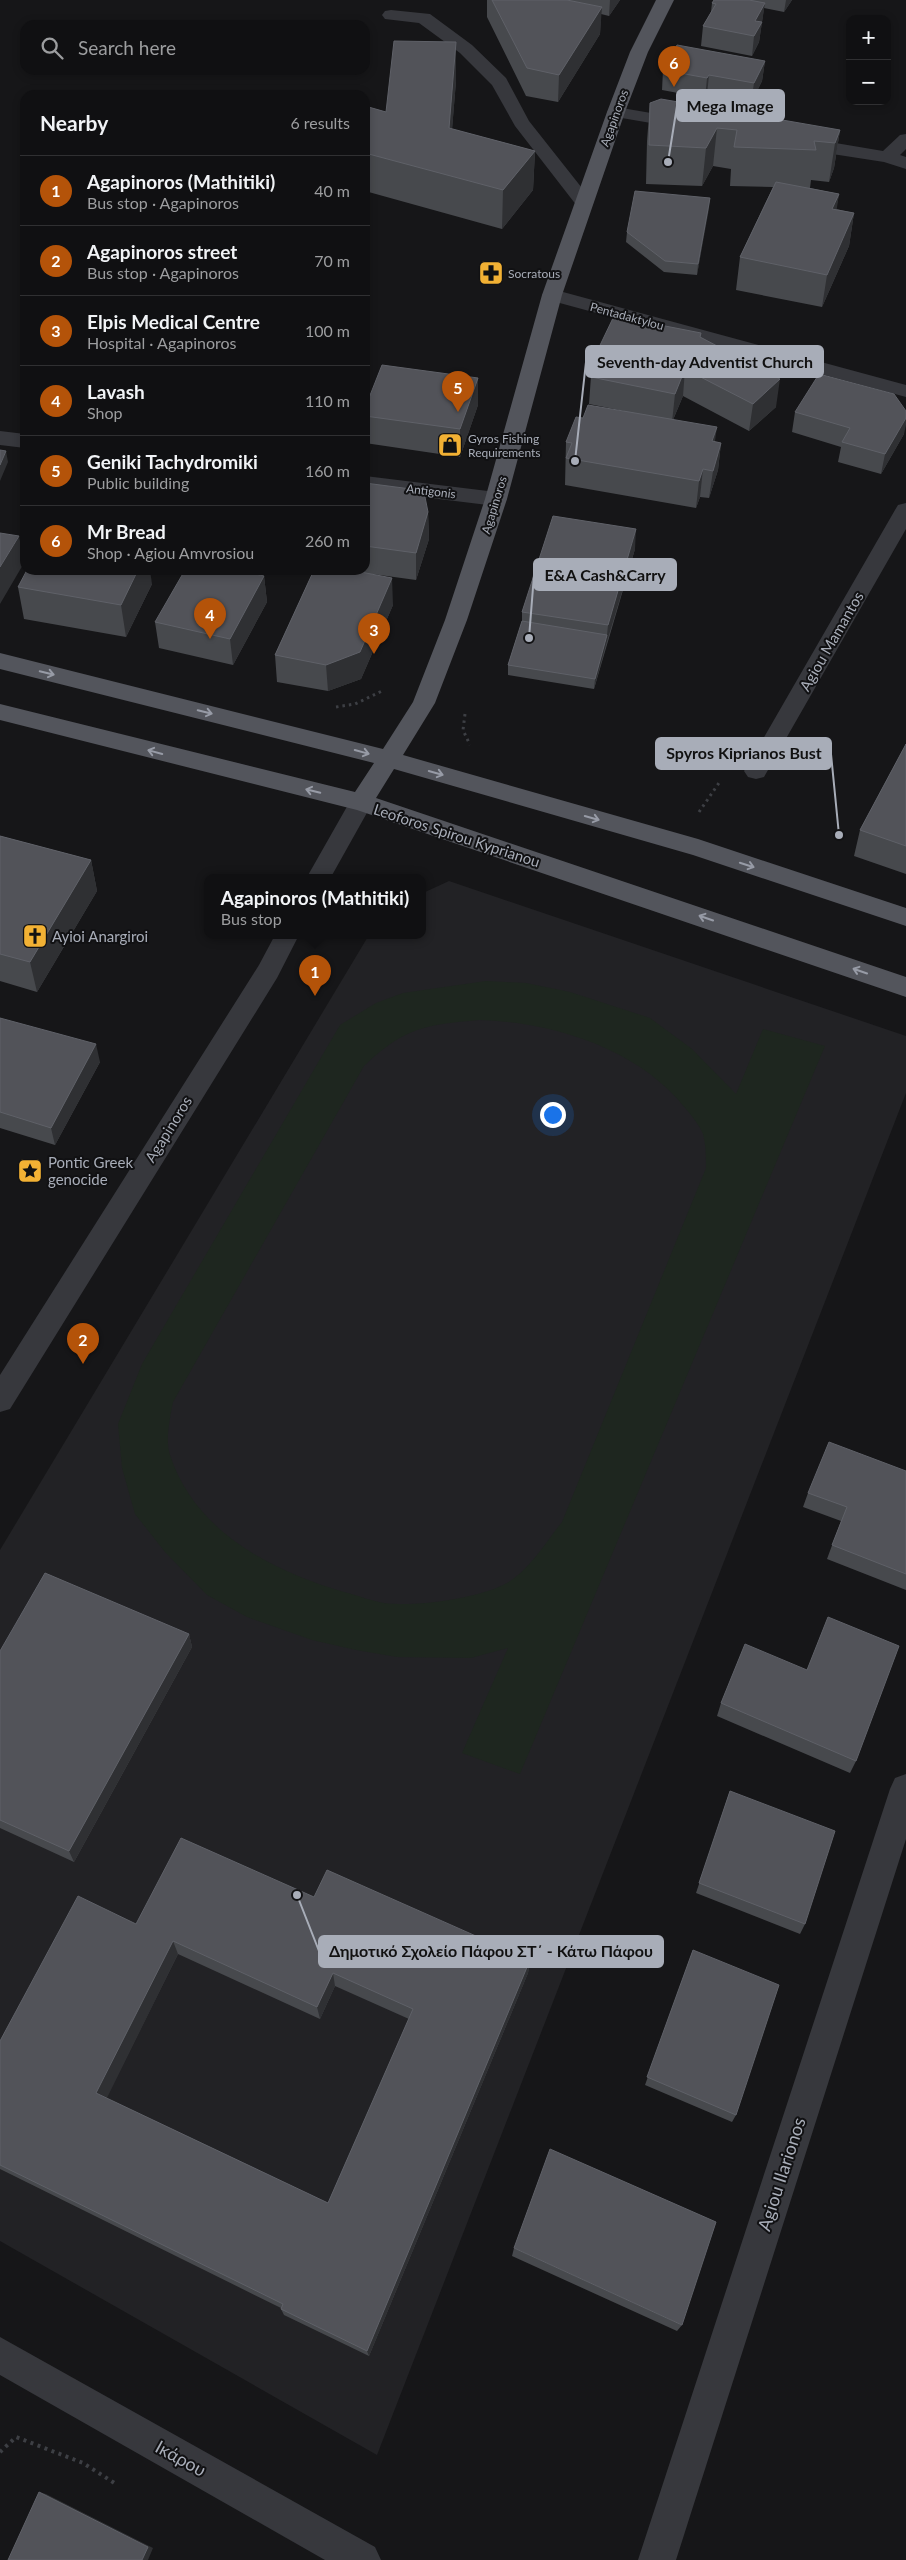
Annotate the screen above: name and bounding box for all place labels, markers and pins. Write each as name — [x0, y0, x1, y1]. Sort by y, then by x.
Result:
pin: 6 — [658, 46, 690, 87]
callout: Mega Image — [677, 90, 784, 121]
pharmacy icon: Socratous — [478, 260, 504, 286]
place label: Socratous — [508, 266, 560, 281]
callout: Seventh-day Adventist Church — [586, 346, 823, 377]
pin: 5 — [442, 371, 474, 412]
place label: Gyros Fishing Requirements — [468, 431, 541, 460]
shop icon: Gyros Fishing Requirements — [437, 432, 463, 458]
callout: E&A Cash&Carry — [534, 559, 676, 590]
pin: 4 — [194, 598, 226, 639]
pin: 3 — [358, 613, 390, 654]
callout: Spyros Kiprianos Bust — [656, 738, 831, 769]
church icon: Ayioi Anargiroi — [22, 923, 48, 949]
place label: Ayioi Anargiroi — [52, 927, 148, 945]
pin: 1 — [299, 955, 331, 996]
place label: Pontic Greek genocide — [48, 1153, 133, 1188]
place icon: Pontic Greek genocide — [17, 1158, 43, 1184]
pin: 2 — [67, 1323, 99, 1364]
callout: Δημοτικό Σχολείο Πάφου ΣΤ΄ - Κάτω Πάφου — [319, 1936, 663, 1967]

